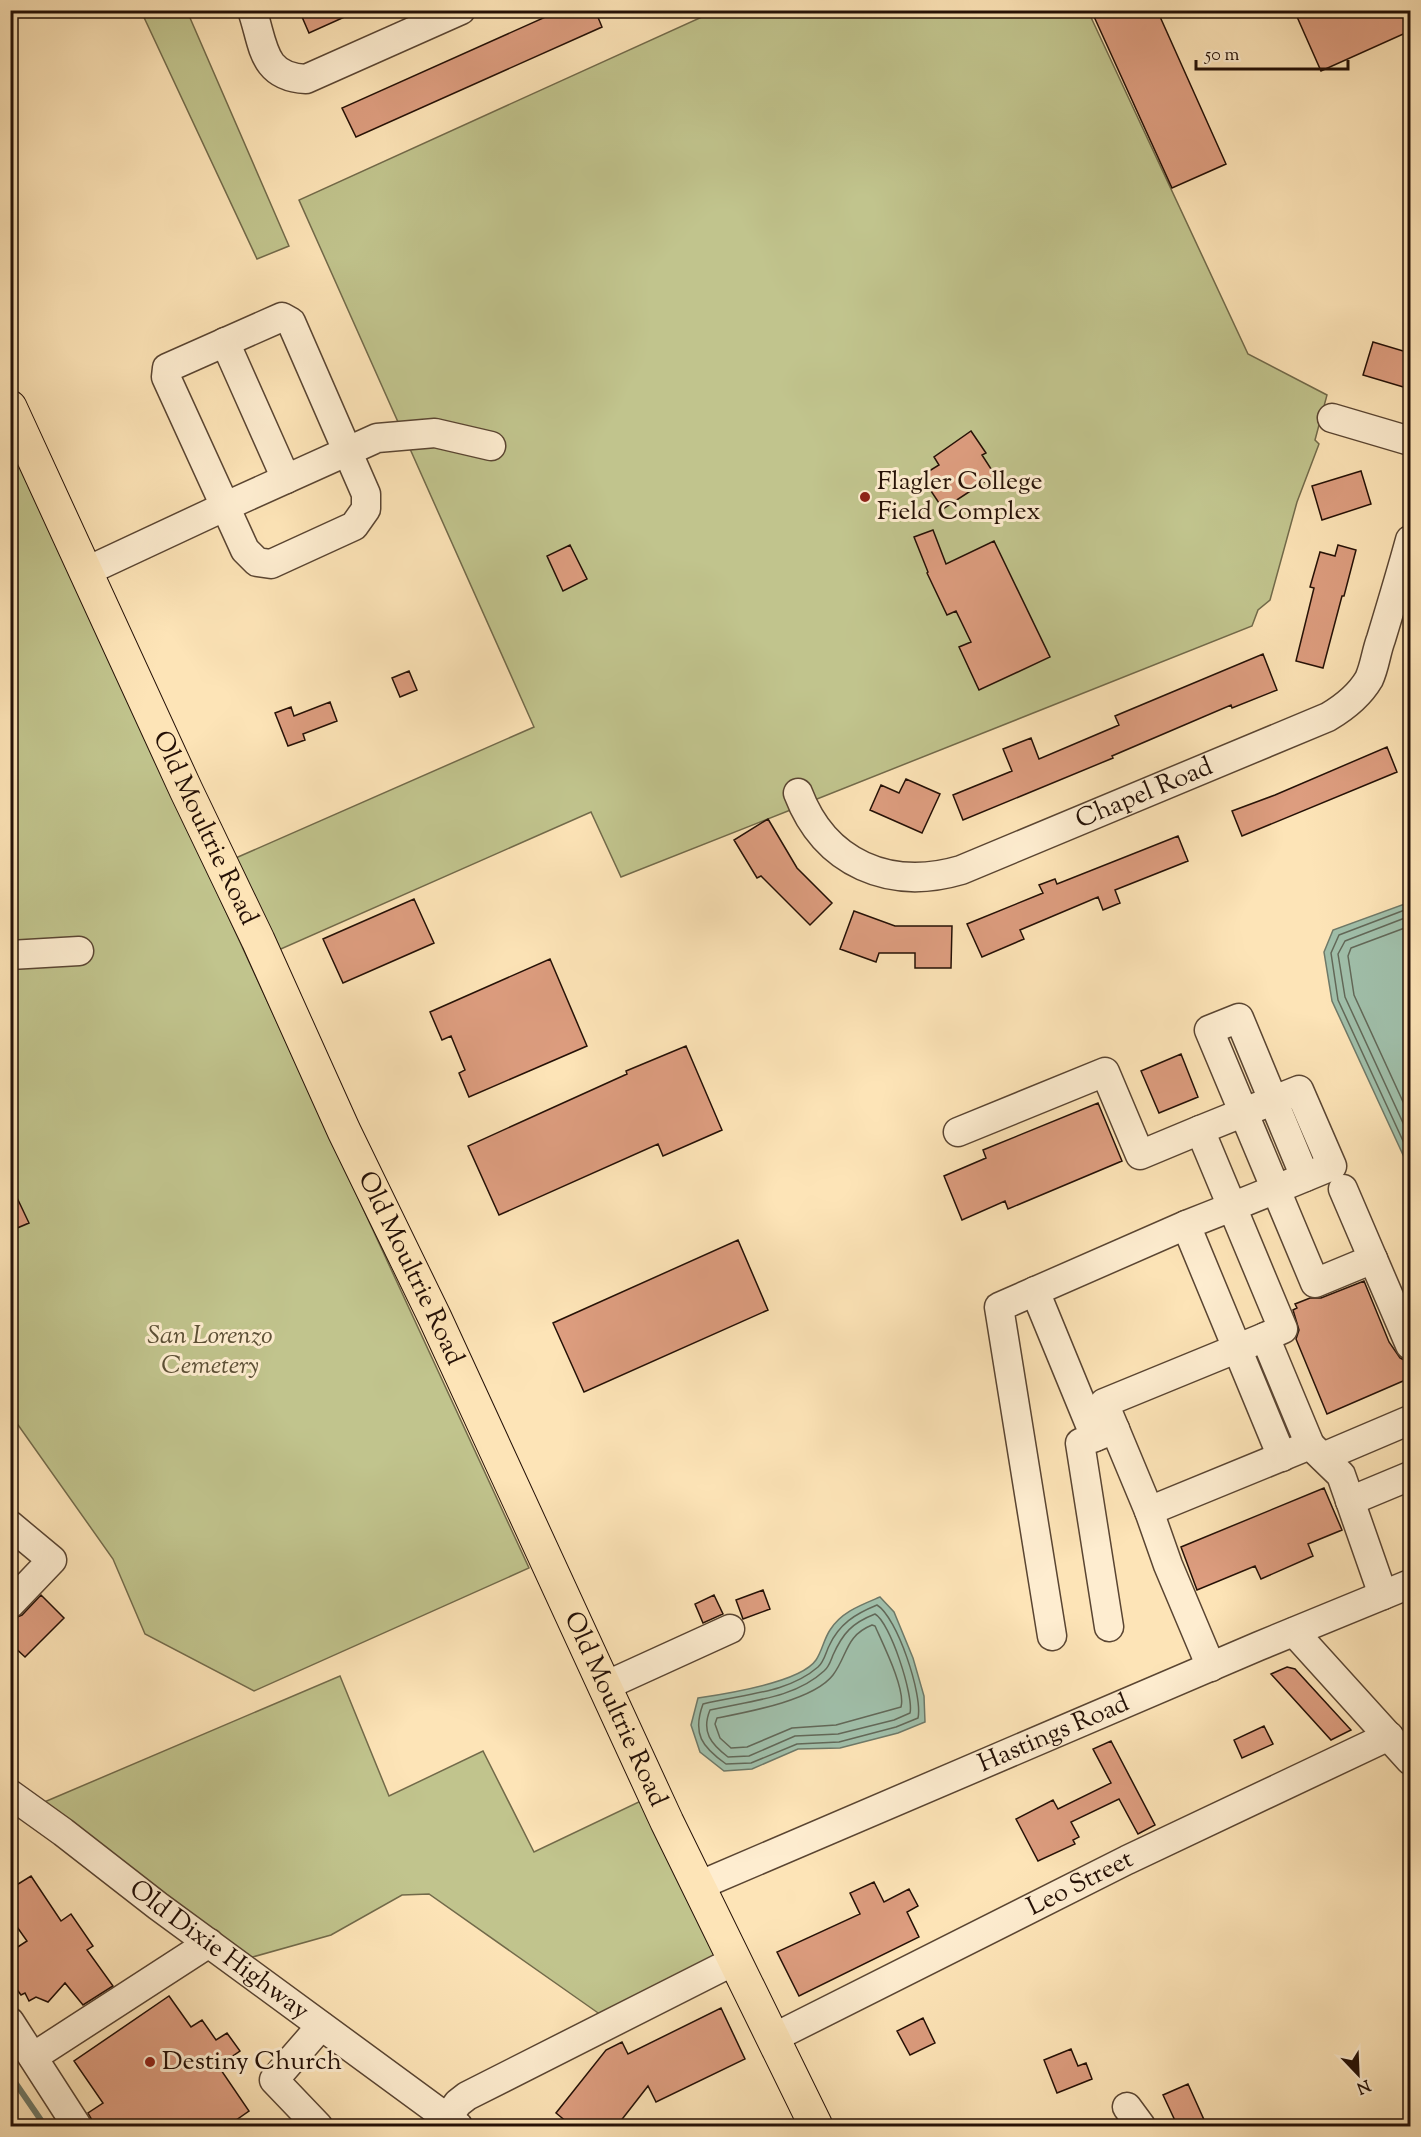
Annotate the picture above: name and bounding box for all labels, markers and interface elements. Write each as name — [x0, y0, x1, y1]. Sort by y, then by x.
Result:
scale bar — [1196, 33, 1348, 71]
text: 50 m — [1204, 43, 1240, 69]
place label: Flagler College Field Complex — [877, 464, 1043, 531]
marker: Flagler College Field Complex — [858, 490, 872, 504]
street label: Old Moultrie Road — [143, 725, 267, 932]
street label: Chapel Road — [1070, 748, 1219, 839]
street label: Old Moultrie Road — [348, 1165, 473, 1372]
park label: San Lorenzo Cemetery — [147, 1318, 273, 1385]
street label: Old Moultrie Road — [554, 1606, 676, 1813]
street label: Hastings Road — [972, 1685, 1135, 1782]
street label: Leo Street — [1021, 1841, 1140, 1926]
street label: Old Dixie Highway — [121, 1871, 317, 2029]
place label: Destiny Church — [162, 2044, 342, 2081]
north arrow — [1328, 2044, 1388, 2104]
marker: Destiny Church — [143, 2055, 157, 2069]
text: N — [1352, 2072, 1373, 2099]

